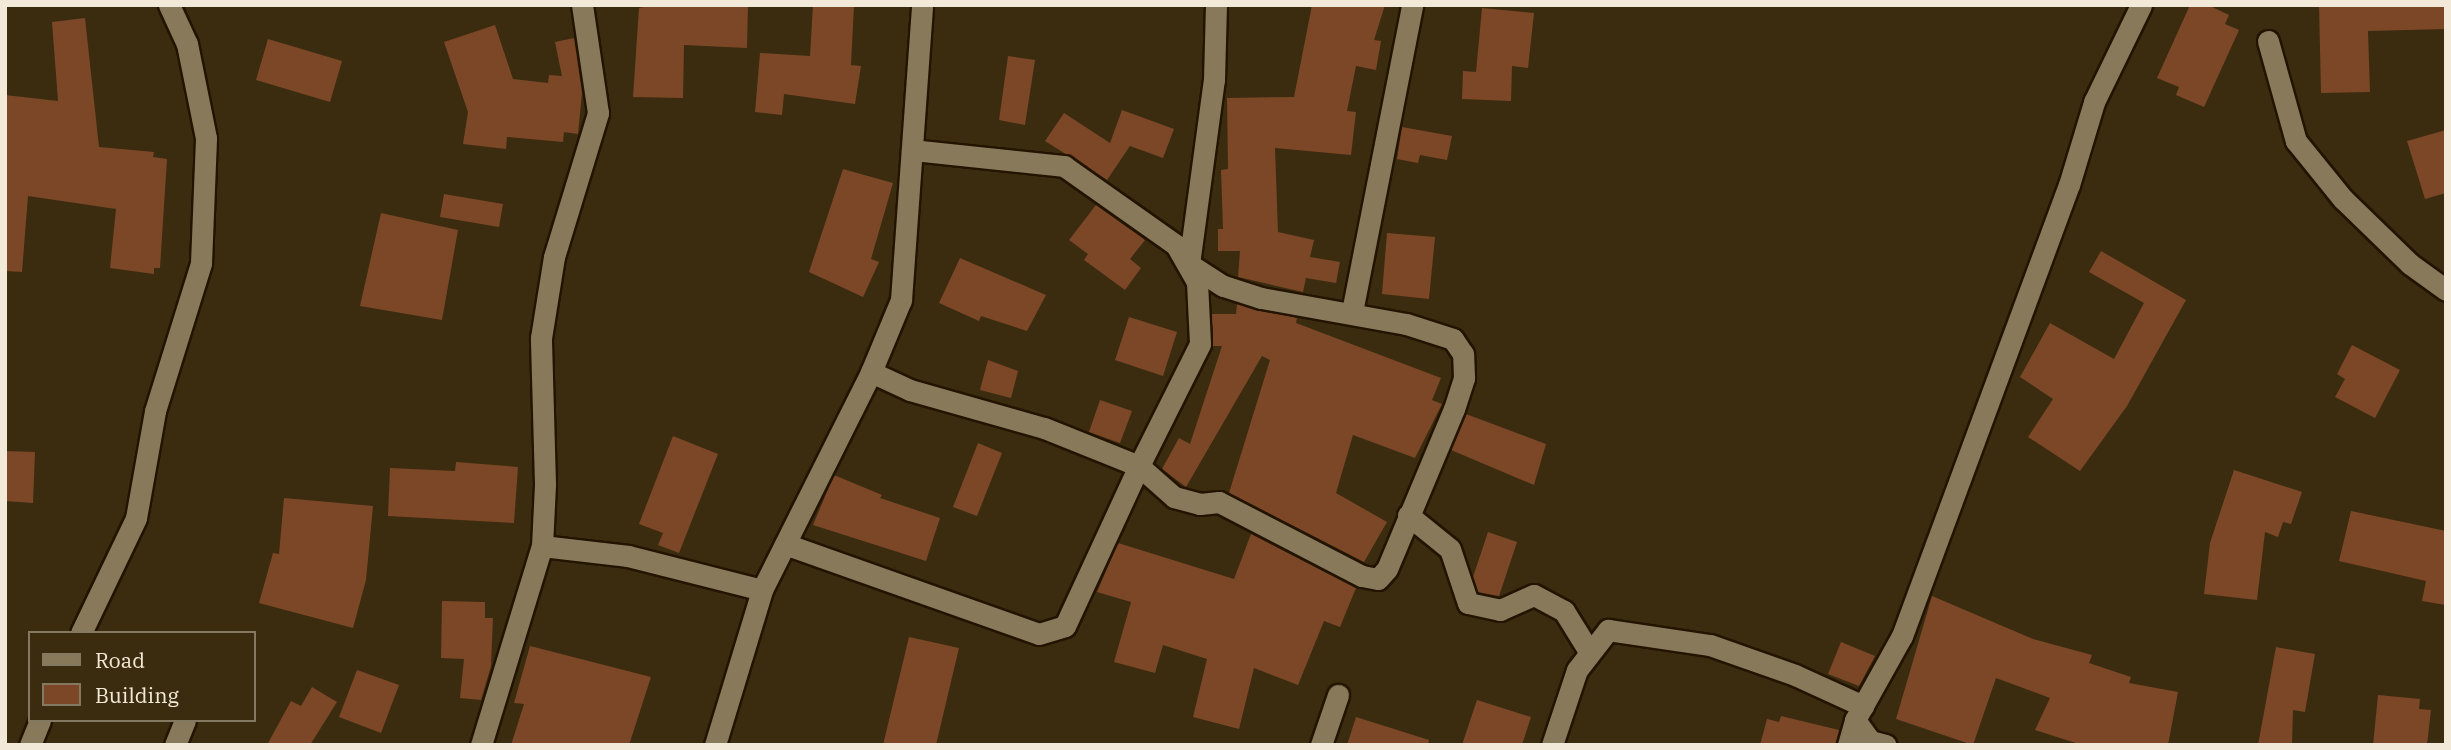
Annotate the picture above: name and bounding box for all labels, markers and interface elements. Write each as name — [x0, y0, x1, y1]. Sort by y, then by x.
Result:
legend — [28, 631, 256, 722]
text: Road — [95, 646, 145, 674]
text: Building — [95, 681, 179, 709]

